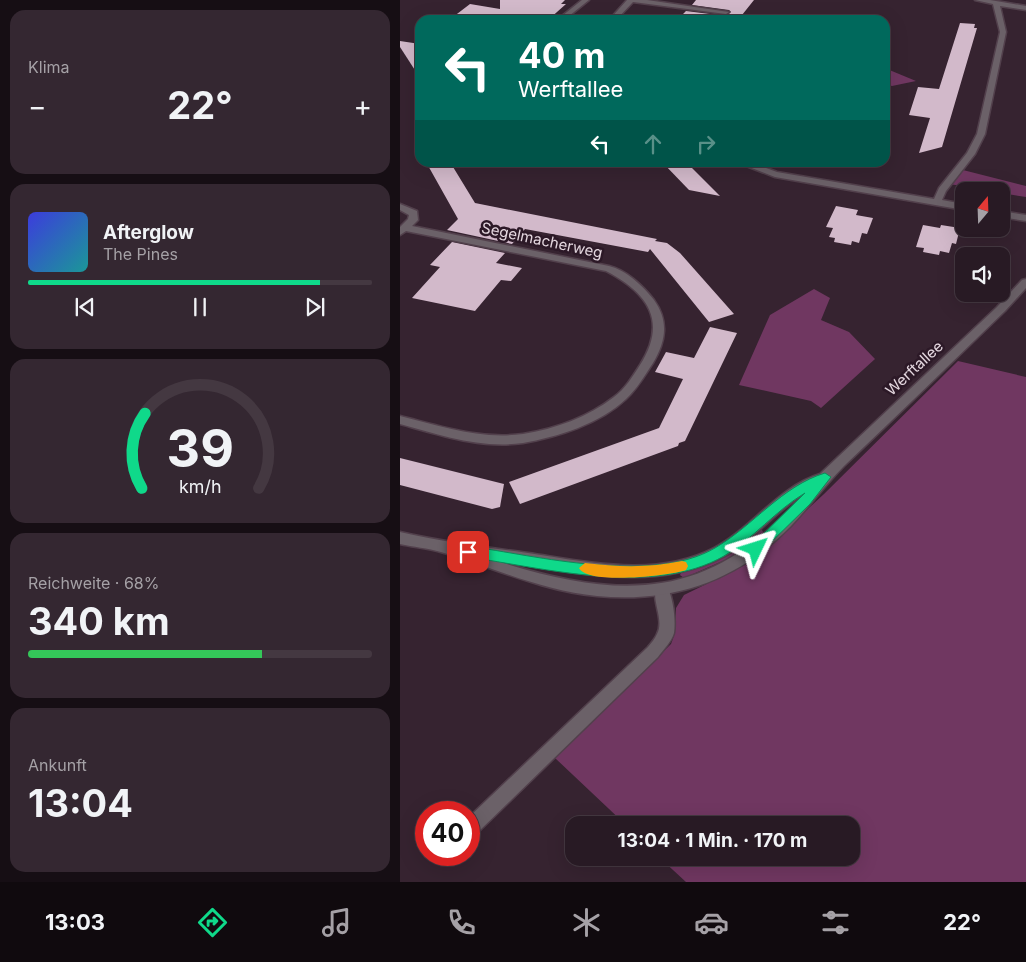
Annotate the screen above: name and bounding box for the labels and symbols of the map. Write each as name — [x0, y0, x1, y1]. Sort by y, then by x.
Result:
north arrow — [955, 182, 1010, 238]
street label: Segelmacherweg — [480, 218, 604, 262]
street label: Werftallee — [881, 337, 947, 399]
position arrow — [729, 522, 781, 574]
pin — [447, 531, 489, 573]
speed limit sign: 40 — [415, 801, 480, 866]

